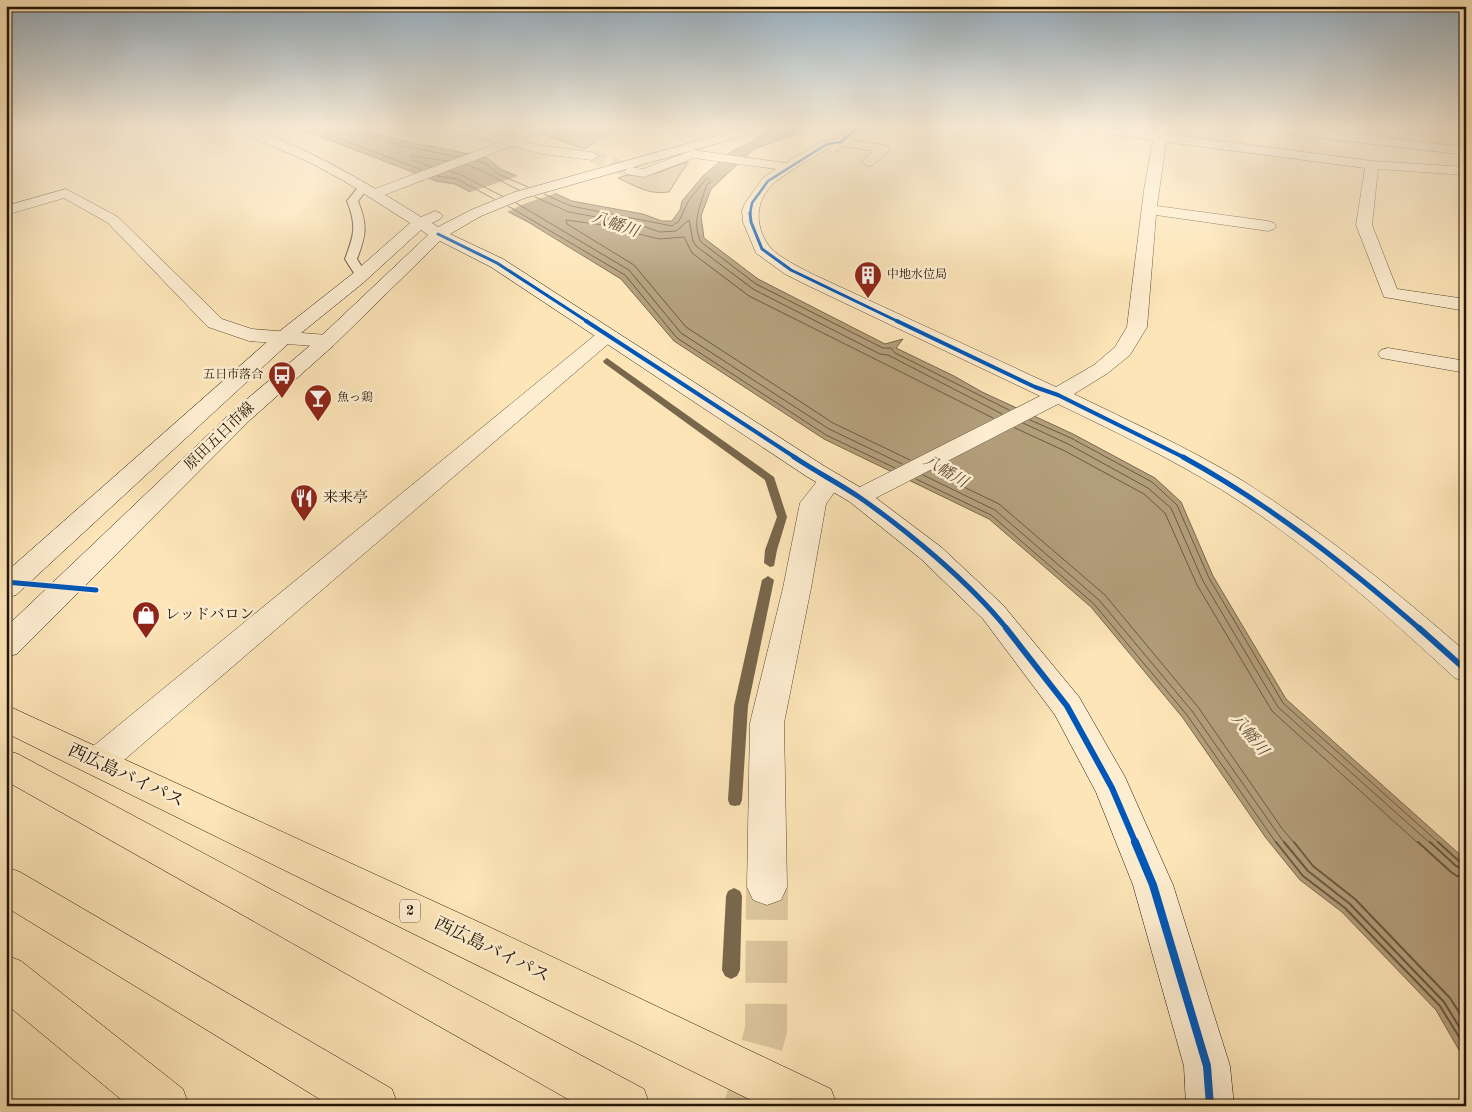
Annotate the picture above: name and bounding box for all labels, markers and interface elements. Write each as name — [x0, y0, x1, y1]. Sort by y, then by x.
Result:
water label: 八幡川 — [590, 208, 643, 241]
building icon: 中地水位局 — [853, 260, 883, 299]
place label: 中地水位局 — [887, 267, 947, 281]
bus stop icon: 五日市落合 — [267, 360, 297, 399]
place label: 五日市落合 — [203, 367, 263, 381]
bar icon: 魚っ鶏 — [303, 383, 333, 422]
place label: 魚っ鶏 — [337, 390, 373, 404]
street label: 原田五日市線 — [181, 399, 258, 474]
water label: 八幡川 — [920, 451, 972, 492]
restaurant icon: 来来亭 — [289, 483, 319, 522]
place label: 来来亭 — [323, 489, 368, 506]
shop icon: レッドバロン — [131, 600, 161, 639]
place label: レッドバロン — [165, 607, 255, 623]
water label: 八幡川 — [1228, 710, 1273, 760]
street label: 西広島バイパス — [65, 739, 188, 811]
road number: 2 — [400, 899, 420, 922]
street label: 西広島バイパス — [432, 913, 553, 986]

